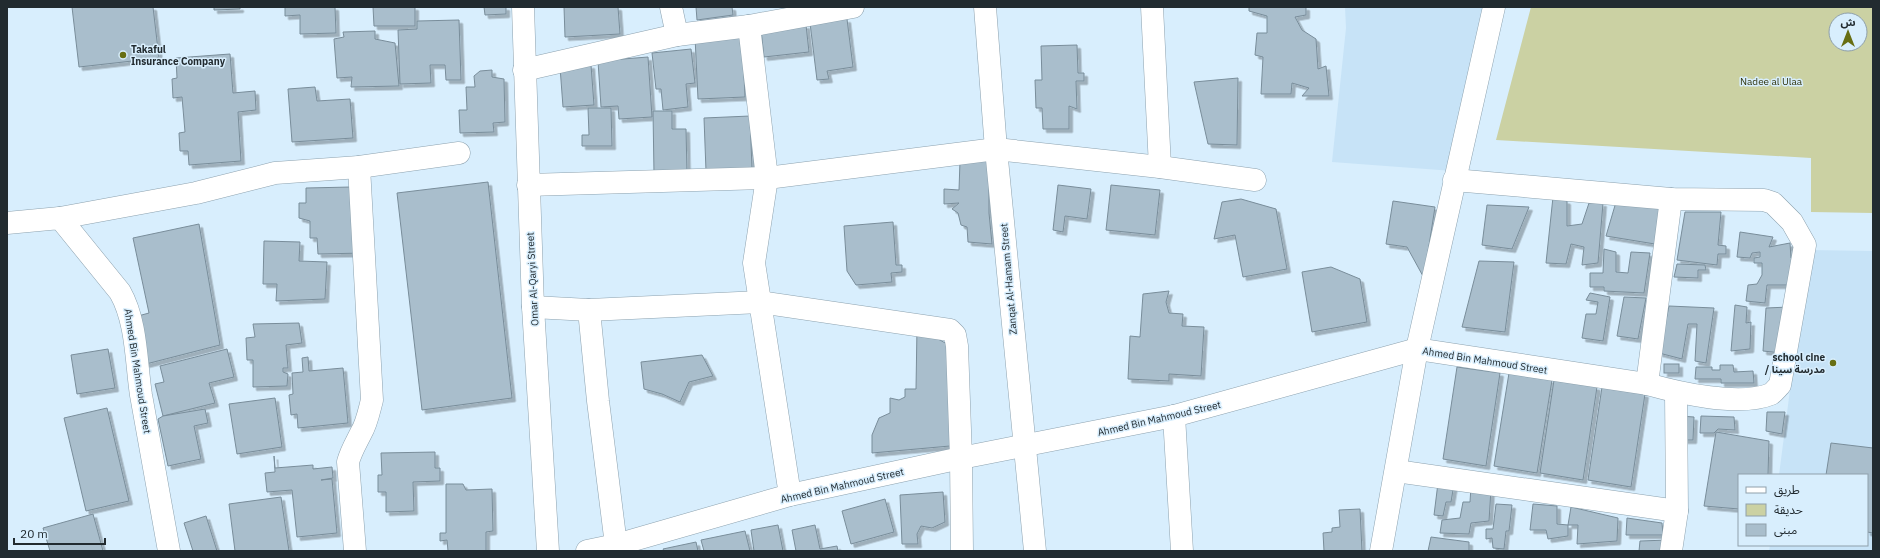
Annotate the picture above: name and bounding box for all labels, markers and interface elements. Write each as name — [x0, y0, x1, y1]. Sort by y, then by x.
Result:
north arrow — [1828, 12, 1868, 52]
text: ش — [1840, 15, 1856, 29]
place label: Takaful Insurance Company — [131, 43, 226, 68]
marker: Takaful Insurance Company — [118, 50, 128, 60]
park label: Nadee al Ulaa — [1740, 75, 1803, 88]
street label: Zanqat Al-Hamam Street — [997, 222, 1020, 335]
street label: Omar Al-Qaryi Street — [524, 231, 541, 326]
street label: Ahmed Bin Mahmoud Street — [121, 308, 154, 435]
street label: Ahmed Bin Mahmoud Street — [1422, 344, 1549, 377]
place label: school cine / مدرسة سينا — [1765, 351, 1825, 376]
marker: school cine / مدرسة سينا — [1828, 358, 1838, 368]
street label: Ahmed Bin Mahmoud Street — [1096, 398, 1223, 439]
street label: Ahmed Bin Mahmoud Street — [779, 465, 906, 506]
legend — [1738, 474, 1868, 546]
text: طريق — [1774, 482, 1800, 498]
text: حديقة — [1774, 502, 1803, 517]
scale bar — [14, 520, 105, 546]
text: مبنى — [1774, 522, 1797, 537]
text: 20 m — [20, 526, 48, 541]

